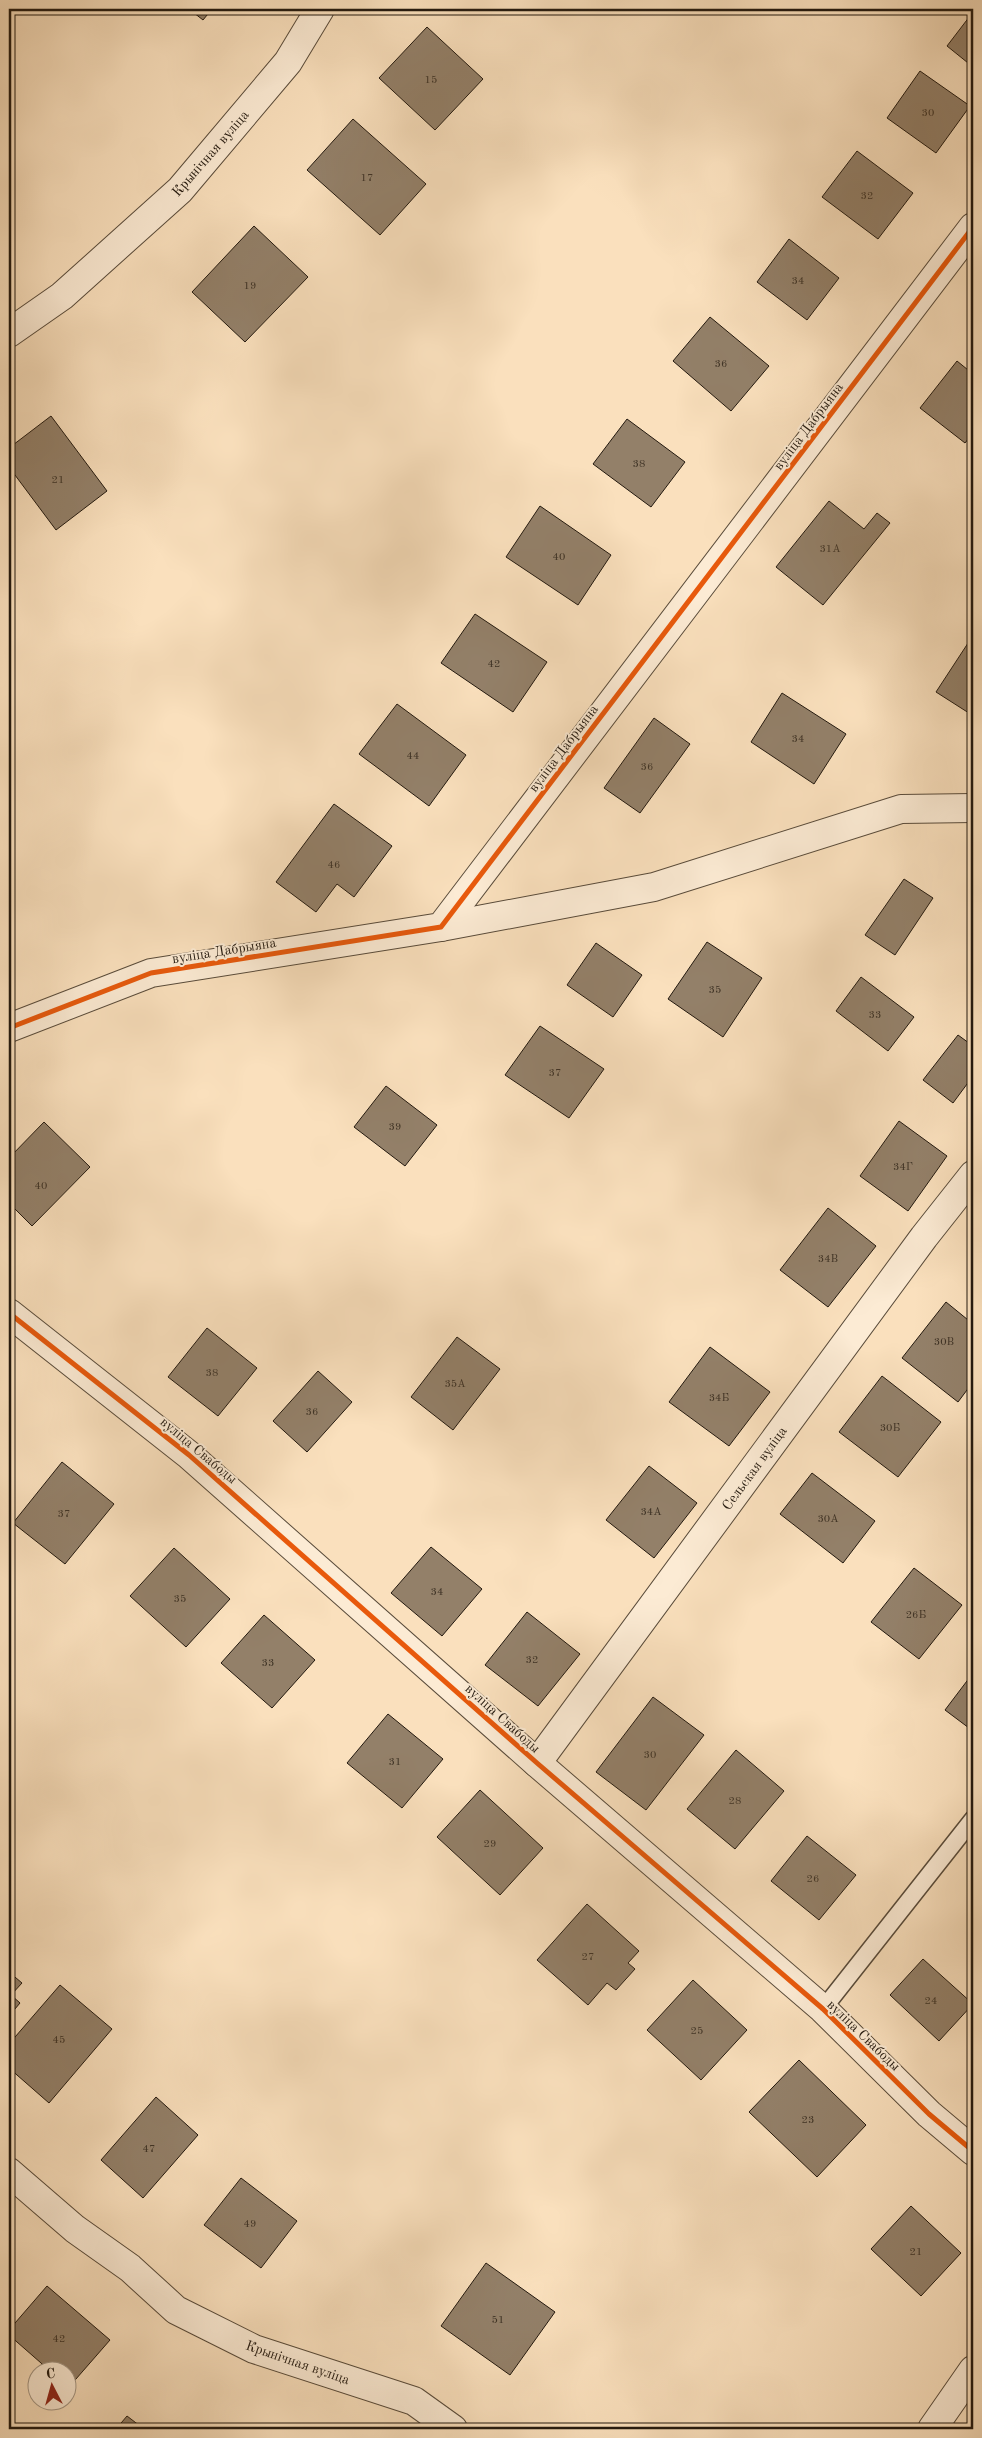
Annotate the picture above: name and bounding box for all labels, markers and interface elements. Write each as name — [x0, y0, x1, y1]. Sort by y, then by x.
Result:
house number: 15 — [425, 75, 437, 86]
street label: Крынічная вуліца — [170, 108, 252, 199]
house number: 30 — [922, 108, 934, 119]
house number: 17 — [361, 173, 373, 184]
house number: 32 — [861, 191, 873, 202]
house number: 34 — [792, 276, 804, 287]
house number: 19 — [244, 281, 256, 292]
house number: 36 — [715, 359, 727, 370]
street label: вуліца Дабрыяна — [772, 380, 846, 473]
house number: 38 — [633, 459, 645, 470]
house number: 21 — [52, 475, 64, 486]
house number: 31А — [819, 544, 841, 555]
house number: 40 — [553, 552, 565, 563]
house number: 42 — [488, 659, 500, 670]
street label: вуліца Дабрыяна — [527, 702, 601, 795]
house number: 34 — [792, 734, 804, 745]
house number: 44 — [407, 751, 419, 762]
house number: 36 — [641, 762, 653, 773]
house number: 46 — [328, 860, 340, 871]
street label: вуліца Дабрыяна — [171, 936, 277, 966]
house number: 35 — [709, 985, 721, 996]
house number: 33 — [869, 1010, 881, 1021]
house number: 37 — [549, 1068, 561, 1079]
house number: 39 — [389, 1122, 401, 1133]
house number: 34Г — [893, 1162, 913, 1173]
house number: 40 — [35, 1181, 47, 1192]
house number: 34В — [818, 1254, 838, 1265]
house number: 30В — [934, 1337, 954, 1348]
house number: 38 — [206, 1368, 218, 1379]
house number: 35А — [444, 1379, 466, 1390]
house number: 34Б — [709, 1393, 729, 1404]
house number: 36 — [306, 1407, 318, 1418]
street label: вуліца Свабоды — [157, 1415, 239, 1487]
house number: 30Б — [880, 1423, 900, 1434]
street label: Сельская вуліца — [720, 1424, 790, 1513]
house number: 34А — [640, 1507, 662, 1518]
house number: 37 — [58, 1509, 70, 1520]
house number: 30А — [817, 1514, 839, 1525]
house number: 34 — [431, 1587, 443, 1598]
house number: 35 — [174, 1594, 186, 1605]
house number: 26Б — [906, 1610, 926, 1621]
house number: 32 — [526, 1655, 538, 1666]
house number: 33 — [262, 1658, 274, 1669]
street label: вуліца Свабоды — [462, 1682, 542, 1756]
house number: 30 — [644, 1750, 656, 1761]
house number: 31 — [389, 1757, 401, 1768]
house number: 28 — [729, 1796, 741, 1807]
house number: 29 — [484, 1839, 496, 1850]
house number: 26 — [807, 1874, 819, 1885]
house number: 27 — [582, 1952, 594, 1963]
house number: 24 — [925, 1996, 937, 2007]
street label: вуліца Свабоды — [824, 1998, 902, 2074]
house number: 25 — [691, 2026, 703, 2037]
house number: 45 — [53, 2035, 65, 2046]
house number: 23 — [802, 2115, 814, 2126]
house number: 47 — [143, 2144, 155, 2155]
house number: 49 — [244, 2219, 256, 2230]
house number: 21 — [910, 2247, 922, 2258]
house number: 51 — [492, 2315, 504, 2326]
house number: 42 — [53, 2334, 65, 2345]
street label: Крынічная вуліца — [244, 2339, 352, 2387]
north arrow — [28, 2360, 78, 2410]
text: С — [45, 2367, 56, 2382]

